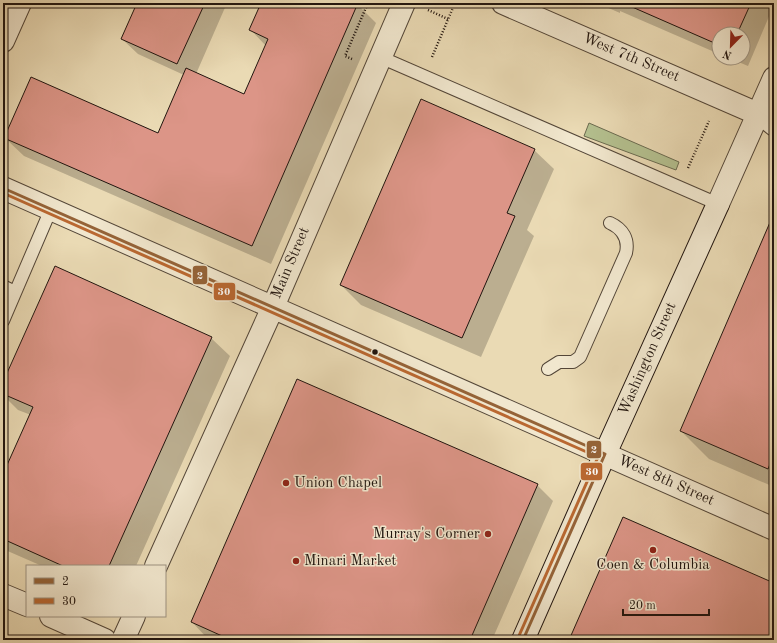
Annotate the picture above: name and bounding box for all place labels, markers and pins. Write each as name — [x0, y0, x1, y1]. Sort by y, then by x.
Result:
unlabelled marker — [370, 347, 380, 357]
place label: Union Chapel — [294, 476, 382, 491]
marker: Union Chapel — [281, 478, 291, 488]
place label: Murray's Corner — [373, 527, 480, 542]
marker: Murray's Corner — [483, 529, 493, 539]
marker: Coen & Columbia — [648, 545, 658, 555]
place label: Minari Market — [304, 554, 397, 569]
marker: Minari Market — [291, 556, 301, 566]
place label: Coen & Columbia — [596, 558, 710, 573]

